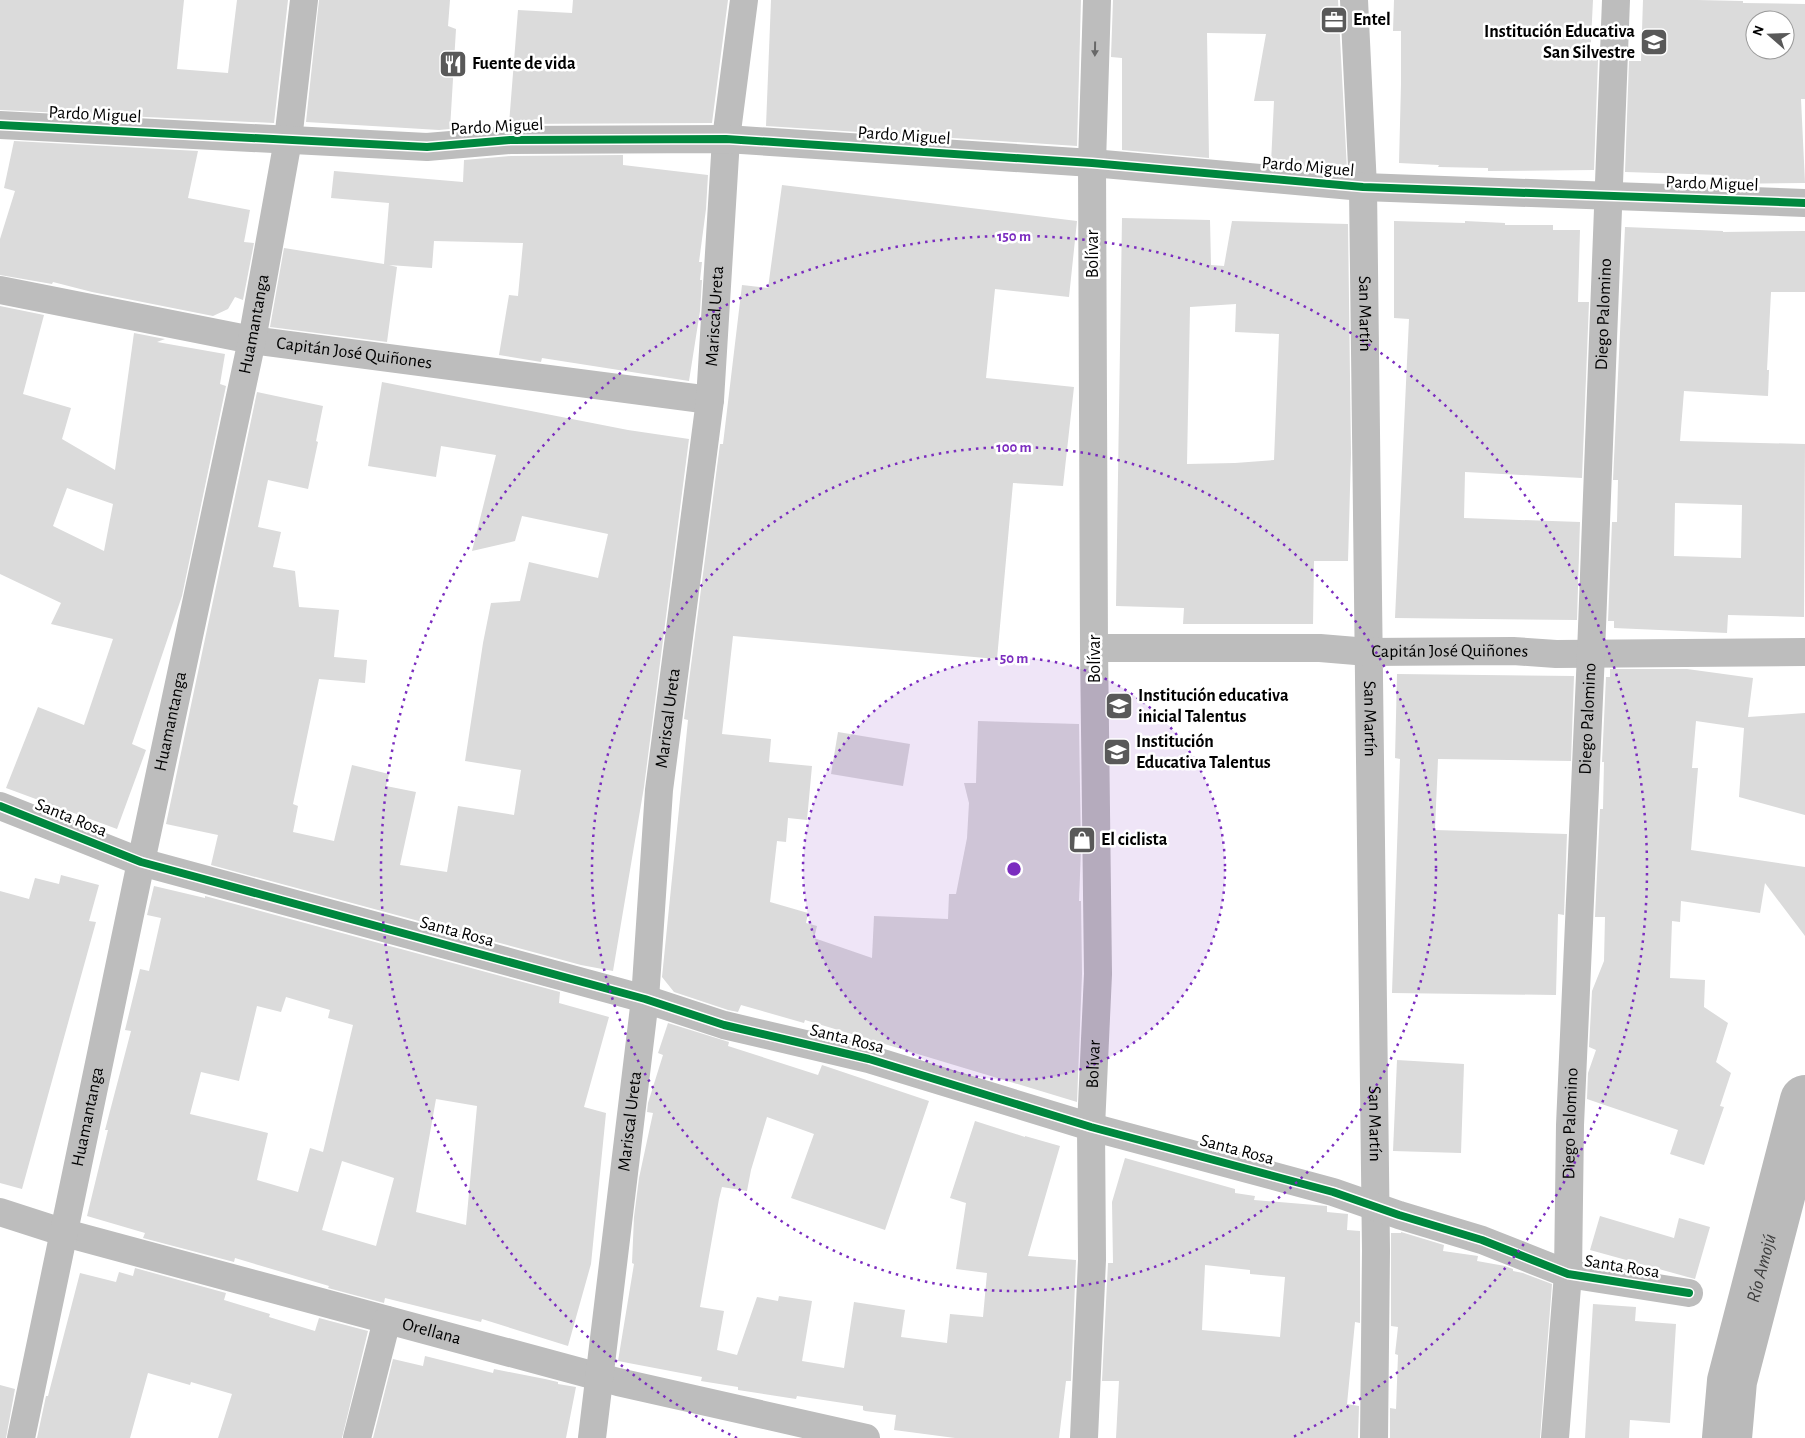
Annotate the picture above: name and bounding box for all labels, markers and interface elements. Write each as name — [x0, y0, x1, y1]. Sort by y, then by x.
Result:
office icon: Entel — [1319, 5, 1349, 35]
north arrow — [1745, 10, 1795, 60]
place label: Entel — [1353, 11, 1391, 29]
place label: Institución Educativa San Silvestre — [1484, 23, 1635, 62]
text: N — [1750, 24, 1767, 38]
school or university icon: Institución Educativa San Silvestre — [1639, 27, 1669, 57]
one-way arrow — [1091, 41, 1099, 57]
restaurant icon: Fuente de vida — [438, 49, 468, 79]
place label: Fuente de vida — [472, 55, 576, 73]
street label: Pardo Miguel — [48, 104, 142, 126]
street label: Pardo Miguel — [450, 116, 544, 138]
street label: Pardo Miguel — [857, 124, 951, 148]
street label: Pardo Miguel — [1261, 154, 1355, 180]
street label: Pardo Miguel — [1665, 173, 1759, 195]
text: 150 m — [997, 229, 1031, 244]
street label: Bolívar — [1084, 230, 1102, 278]
street label: Diego Palomino — [1593, 258, 1615, 371]
street label: Mariscal Ureta — [703, 265, 727, 367]
street label: Huamantanga — [236, 273, 273, 376]
street label: San Martín — [1355, 276, 1374, 352]
street label: Capitán José Quiñones — [275, 334, 433, 372]
text: 100 m — [996, 440, 1032, 455]
street label: Bolívar — [1086, 635, 1104, 683]
street label: Capitán José Quiñones — [1371, 642, 1529, 661]
text: 50 m — [1000, 651, 1028, 666]
street label: Diego Palomino — [1577, 662, 1600, 775]
street label: Mariscal Ureta — [653, 667, 684, 769]
street label: Huamantanga — [152, 670, 190, 773]
street label: San Martín — [1360, 681, 1379, 757]
place label: Institución educativa inicial Talentus — [1138, 687, 1289, 726]
school or university icon: Institución educativa inicial Talentus — [1104, 691, 1134, 721]
place label: Institución Educativa Talentus — [1136, 733, 1271, 772]
school or university icon: Institución Educativa Talentus — [1102, 737, 1132, 767]
street label: Santa Rosa — [33, 795, 109, 841]
shop icon: El ciclista — [1067, 825, 1097, 855]
place label: El ciclista — [1101, 831, 1168, 849]
centre of rings — [1005, 860, 1023, 878]
street label: Santa Rosa — [418, 914, 496, 950]
street label: Santa Rosa — [808, 1021, 886, 1057]
street label: Bolívar — [1084, 1039, 1104, 1089]
street label: Huamantanga — [69, 1065, 107, 1168]
street label: Diego Palomino — [1560, 1067, 1582, 1180]
street label: Mariscal Ureta — [615, 1070, 645, 1172]
street label: San Martín — [1365, 1086, 1384, 1162]
street label: Santa Rosa — [1198, 1132, 1276, 1168]
water label: Río Amojú — [1743, 1232, 1779, 1304]
street label: Santa Rosa — [1583, 1252, 1661, 1282]
street label: Orellana — [400, 1315, 463, 1348]

